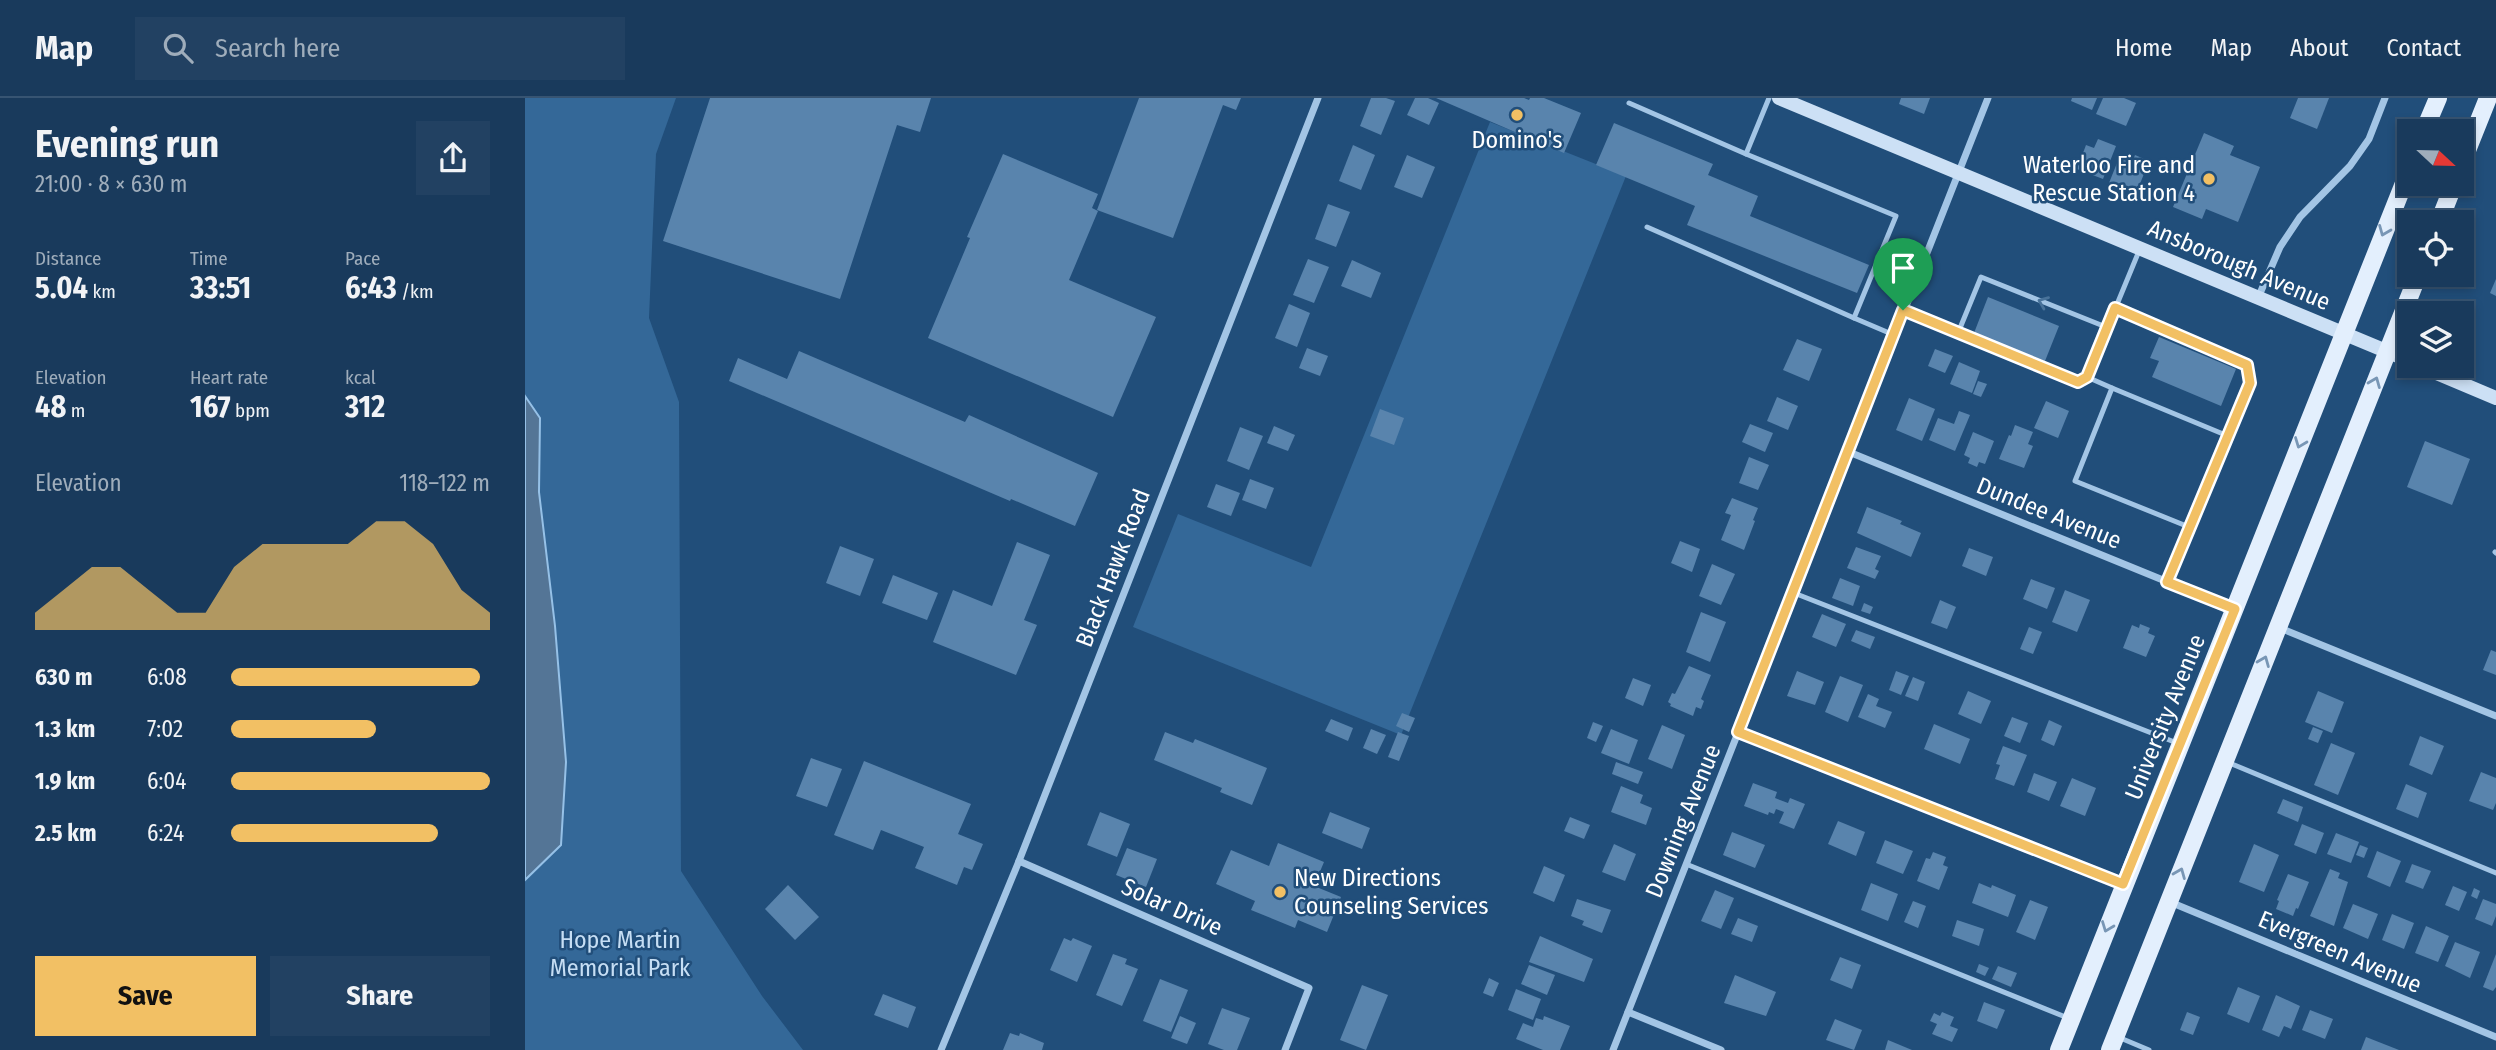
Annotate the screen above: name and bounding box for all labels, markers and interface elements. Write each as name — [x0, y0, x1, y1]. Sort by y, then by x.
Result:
search box — [135, 17, 625, 80]
text: Map — [35, 28, 93, 68]
icon: search — [159, 29, 197, 67]
text: Search here — [215, 33, 340, 64]
text: Home — [2115, 34, 2172, 62]
text: Map — [2210, 34, 2252, 62]
text: About — [2290, 34, 2348, 62]
text: Contact — [2386, 34, 2461, 62]
marker: Domino's — [1509, 107, 1525, 123]
north arrow — [2397, 119, 2475, 196]
map controls — [2397, 119, 2474, 378]
text: Evening run — [35, 121, 219, 167]
button: share — [416, 121, 490, 195]
place label: Domino's — [1472, 126, 1562, 154]
place label: Waterloo Fire and Rescue Station 4 — [2023, 151, 2195, 207]
text: 21:00 · 8 × 630 m — [35, 170, 188, 198]
marker: Waterloo Fire and Rescue Station 4 — [2201, 171, 2217, 187]
button: locate — [2397, 210, 2474, 287]
street label: Ansborough Avenue — [2144, 214, 2334, 316]
one-way arrow — [2379, 225, 2393, 237]
pin — [1873, 238, 1933, 310]
text: Distance — [35, 247, 102, 270]
text: Time — [190, 247, 228, 270]
text: Pace — [345, 247, 380, 270]
icon: arrive — [1884, 249, 1922, 287]
text: 5.04 — [35, 270, 88, 306]
text: 33:51 — [190, 270, 251, 306]
text: 6:43 — [345, 270, 397, 306]
text: km — [88, 280, 116, 303]
text: /km — [397, 280, 434, 303]
one-way arrow — [2038, 296, 2050, 310]
button: layers — [2397, 301, 2474, 378]
text: Elevation — [35, 366, 107, 389]
text: Heart rate — [190, 366, 268, 389]
text: kcal — [345, 366, 376, 389]
one-way arrow — [2367, 376, 2381, 388]
text: 48 — [35, 389, 66, 425]
text: 167 — [190, 389, 231, 425]
text: 312 — [345, 389, 385, 425]
text: m — [66, 399, 85, 422]
text: bpm — [231, 399, 270, 422]
one-way arrow — [2295, 436, 2309, 448]
text: Elevation — [35, 469, 122, 497]
text: 118–122 m — [399, 469, 490, 497]
street label: Dundee Avenue — [1973, 471, 2125, 555]
street label: Black Hawk Road — [1070, 485, 1156, 651]
street label: University Avenue — [2119, 630, 2211, 804]
one-way arrow — [2255, 656, 2269, 668]
text: 630 m — [35, 663, 93, 691]
text: 6:08 — [147, 663, 187, 691]
text: 1.3 km — [35, 715, 95, 743]
text: 7:02 — [147, 715, 183, 743]
street label: Downing Avenue — [1640, 740, 1726, 902]
text: 1.9 km — [35, 767, 95, 795]
text: 6:04 — [147, 767, 186, 795]
text: 2.5 km — [35, 819, 96, 847]
text: 6:24 — [147, 819, 184, 847]
place label: New Directions Counseling Services — [1294, 864, 1488, 920]
one-way arrow — [2171, 867, 2185, 879]
street label: Solar Drive — [1117, 872, 1227, 942]
marker: New Directions Counseling Services — [1272, 884, 1288, 900]
street label: Evergreen Avenue — [2254, 905, 2426, 999]
one-way arrow — [2101, 920, 2115, 932]
park label: Hope Martin Memorial Park — [550, 926, 691, 982]
button: Save — [35, 956, 256, 1036]
button: Share — [270, 956, 490, 1036]

